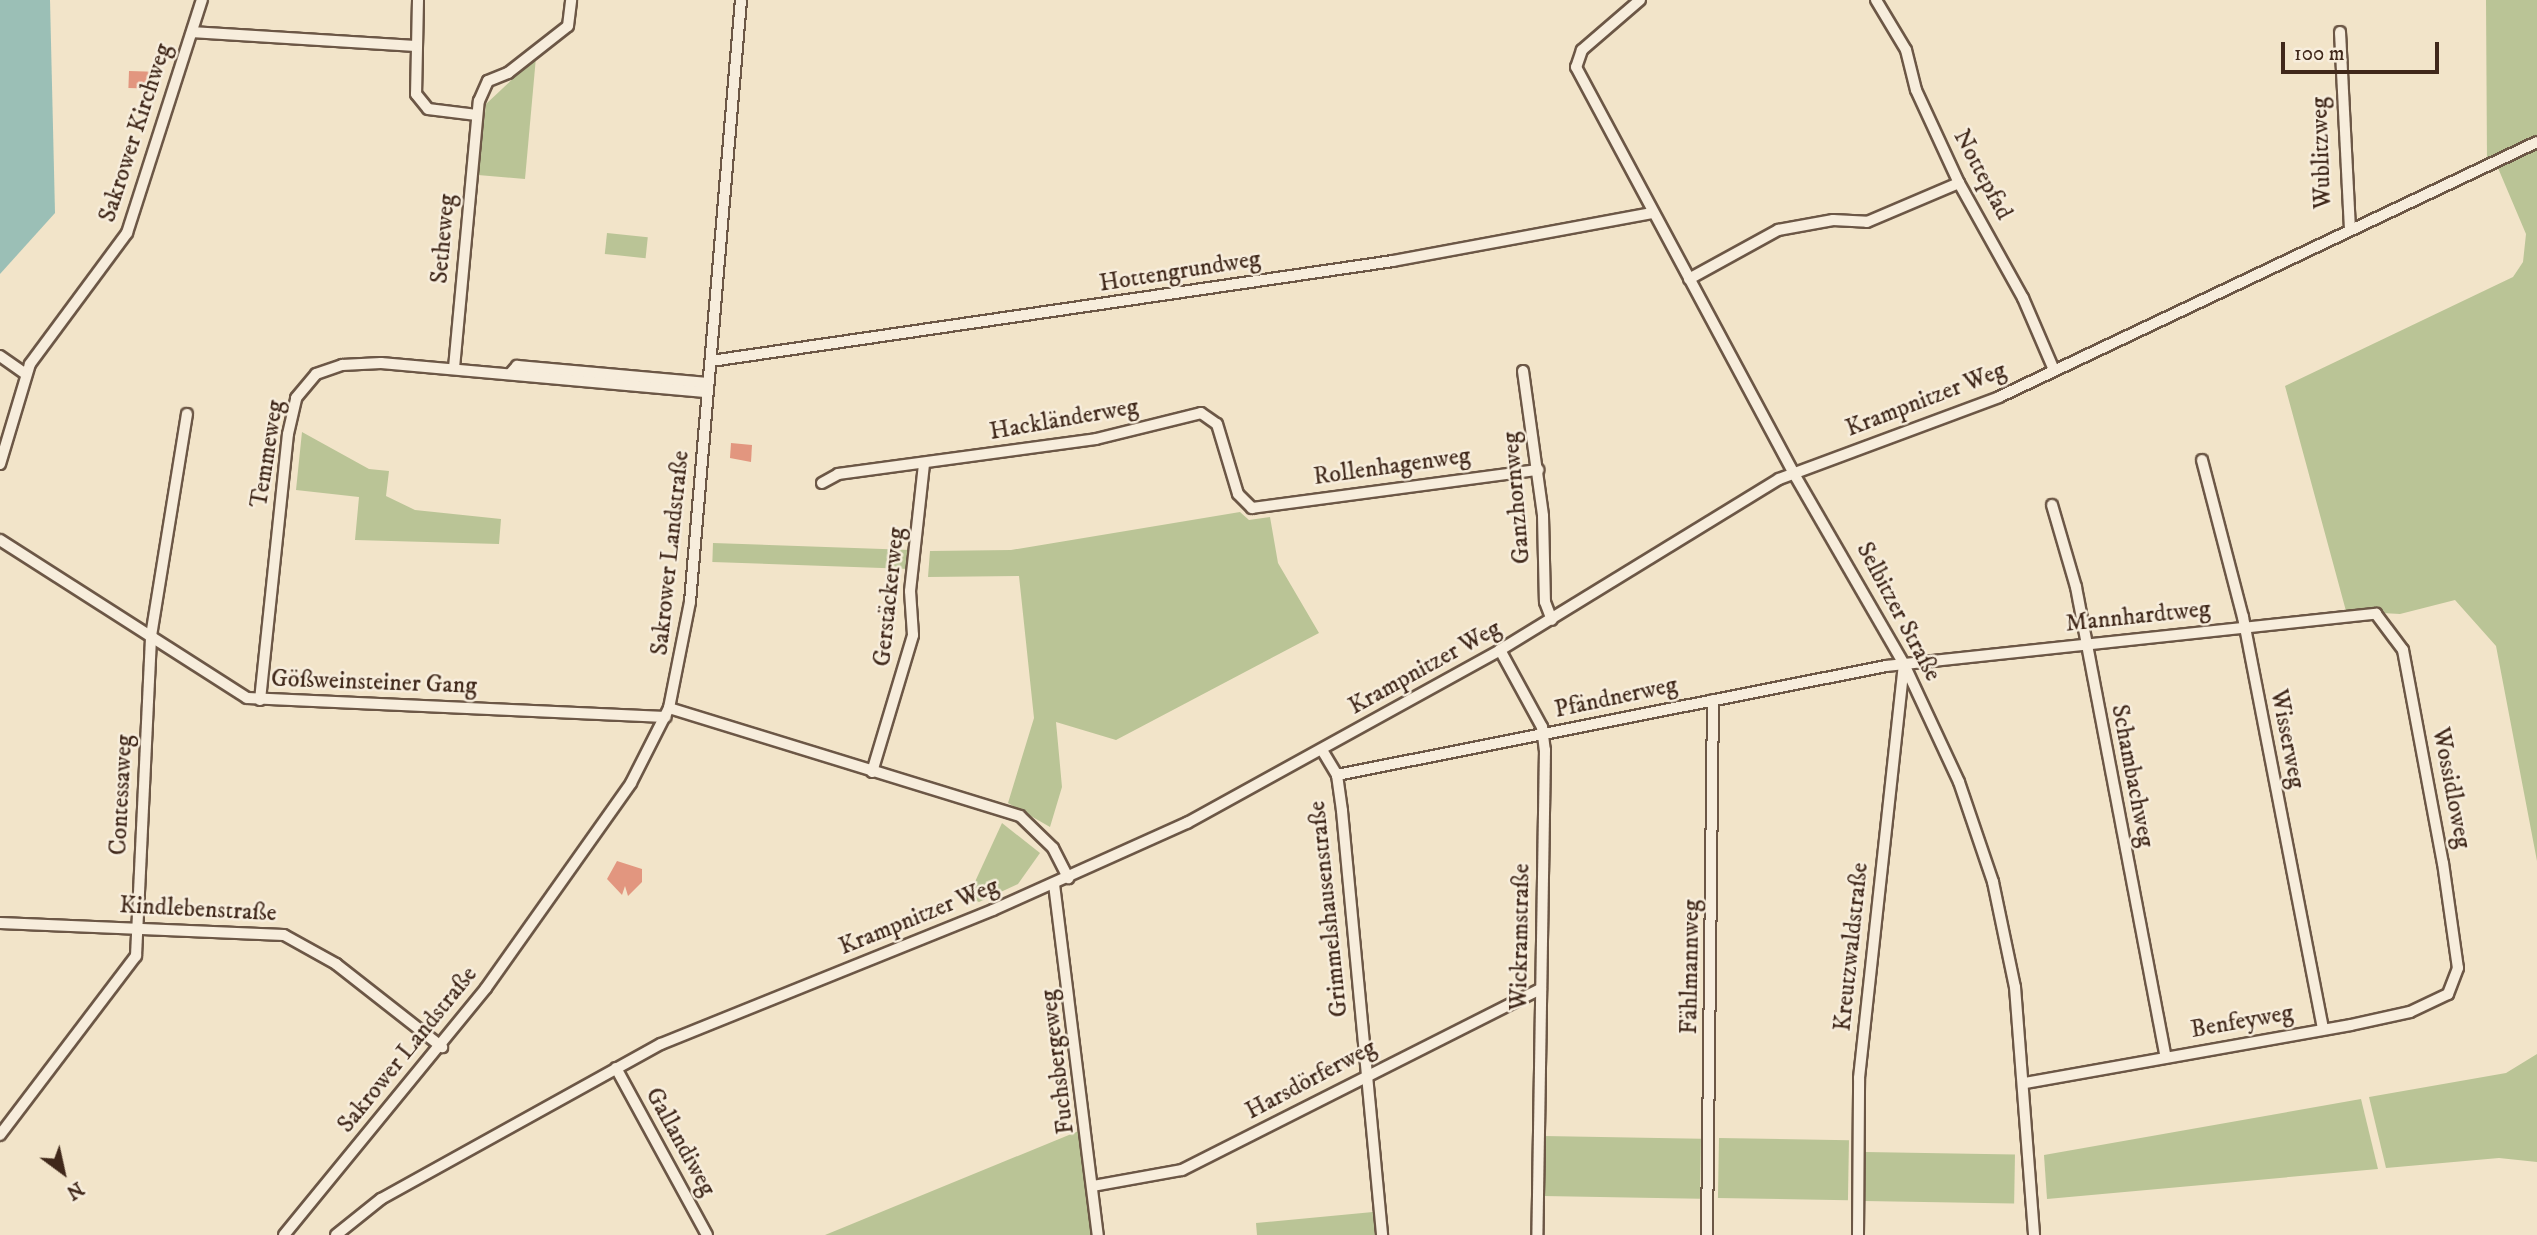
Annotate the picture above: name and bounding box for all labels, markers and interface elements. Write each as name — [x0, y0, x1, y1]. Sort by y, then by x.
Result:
scale bar — [2285, 28, 2442, 72]
street label: Sakrower Kirchweg — [94, 40, 178, 226]
text: 100 m — [2294, 41, 2345, 67]
street label: Wublitzweg — [2306, 97, 2338, 209]
street label: Nottepfad — [1946, 125, 2018, 225]
street label: Setheweg — [426, 193, 462, 285]
street label: Hottengrundweg — [1097, 245, 1263, 299]
street label: Krampnitzer Weg — [1842, 356, 2010, 444]
street label: Hackländerweg — [987, 393, 1141, 447]
street label: Temmeweg — [245, 398, 291, 510]
street label: Ganzhornweg — [1497, 431, 1537, 565]
street label: Rollenhagenweg — [1312, 442, 1472, 492]
street label: Sakrower Landstraße — [646, 449, 696, 657]
street label: Gerstäckerweg — [868, 526, 912, 668]
street label: Selbitzer Straße — [1849, 538, 1947, 686]
street label: Mannhardtweg — [2064, 595, 2212, 639]
street label: Krampnitzer Weg — [1344, 614, 1506, 722]
street label: Gößweinsteiner Gang — [271, 665, 477, 701]
street label: Pfändnerweg — [1552, 671, 1680, 725]
street label: Wisserweg — [2263, 687, 2311, 791]
street label: Schambachweg — [2104, 702, 2160, 850]
street label: Wossidloweg — [2425, 725, 2477, 851]
street label: Contessaweg — [104, 734, 140, 856]
street label: Grimmelshausenstraße — [1303, 799, 1355, 1019]
street label: Kreutzwaldstraße — [1829, 861, 1875, 1033]
street label: Wickramstraße — [1505, 863, 1537, 1011]
street label: Krampnitzer Weg — [835, 872, 1003, 962]
street label: Kindlebenstraße — [119, 891, 277, 929]
street label: Fählmannweg — [1675, 899, 1707, 1035]
street label: Sakrower Landstraße — [332, 961, 484, 1139]
street label: Fuchsbergeweg — [1035, 988, 1081, 1136]
street label: Benfeyweg — [2189, 999, 2295, 1045]
street label: Harsdörferweg — [1241, 1034, 1381, 1126]
street label: Gallandiweg — [639, 1083, 721, 1201]
north arrow — [28, 1137, 98, 1207]
text: N — [62, 1176, 88, 1204]

